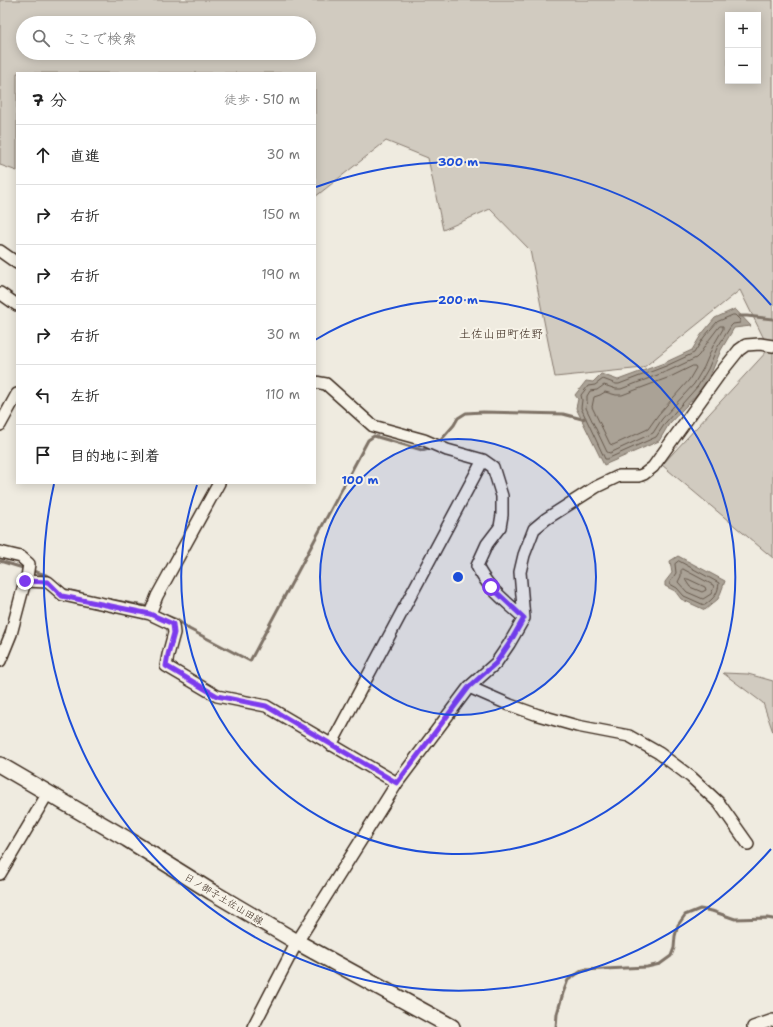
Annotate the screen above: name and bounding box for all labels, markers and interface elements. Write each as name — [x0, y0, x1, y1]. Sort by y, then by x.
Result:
map controls — [725, 12, 761, 84]
button: + — [725, 12, 761, 48]
search box — [16, 16, 316, 60]
icon: search — [30, 27, 52, 49]
text: ここで検索 — [62, 29, 137, 49]
button: − — [725, 48, 761, 84]
text: 7 分 — [32, 89, 67, 111]
text: 徒歩 · 510 m — [224, 91, 300, 108]
icon: ahead — [32, 144, 54, 166]
text: 直進 — [70, 146, 100, 166]
text: 30 m — [266, 146, 300, 163]
text: 300 m — [438, 154, 478, 170]
icon: right — [32, 204, 54, 226]
text: 右折 — [70, 206, 100, 226]
text: 150 m — [262, 206, 300, 223]
icon: right — [32, 264, 54, 286]
text: 右折 — [70, 266, 100, 286]
text: 190 m — [261, 266, 300, 283]
text: 200 m — [438, 292, 478, 308]
icon: right — [32, 324, 54, 346]
text: 右折 — [70, 326, 100, 346]
text: 30 m — [266, 326, 300, 343]
district label: 土佐山田町佐野 — [459, 326, 543, 342]
icon: left — [32, 384, 54, 406]
text: 左折 — [70, 386, 100, 406]
text: 110 m — [265, 386, 300, 403]
icon: arrive — [32, 444, 54, 466]
text: 目的地に到着 — [70, 446, 160, 466]
text: 100 m — [342, 472, 379, 488]
centre of rings — [451, 570, 465, 584]
route end — [16, 572, 34, 590]
route start — [482, 578, 500, 596]
street label: 日ノ御子土佐山田線 — [182, 870, 266, 928]

